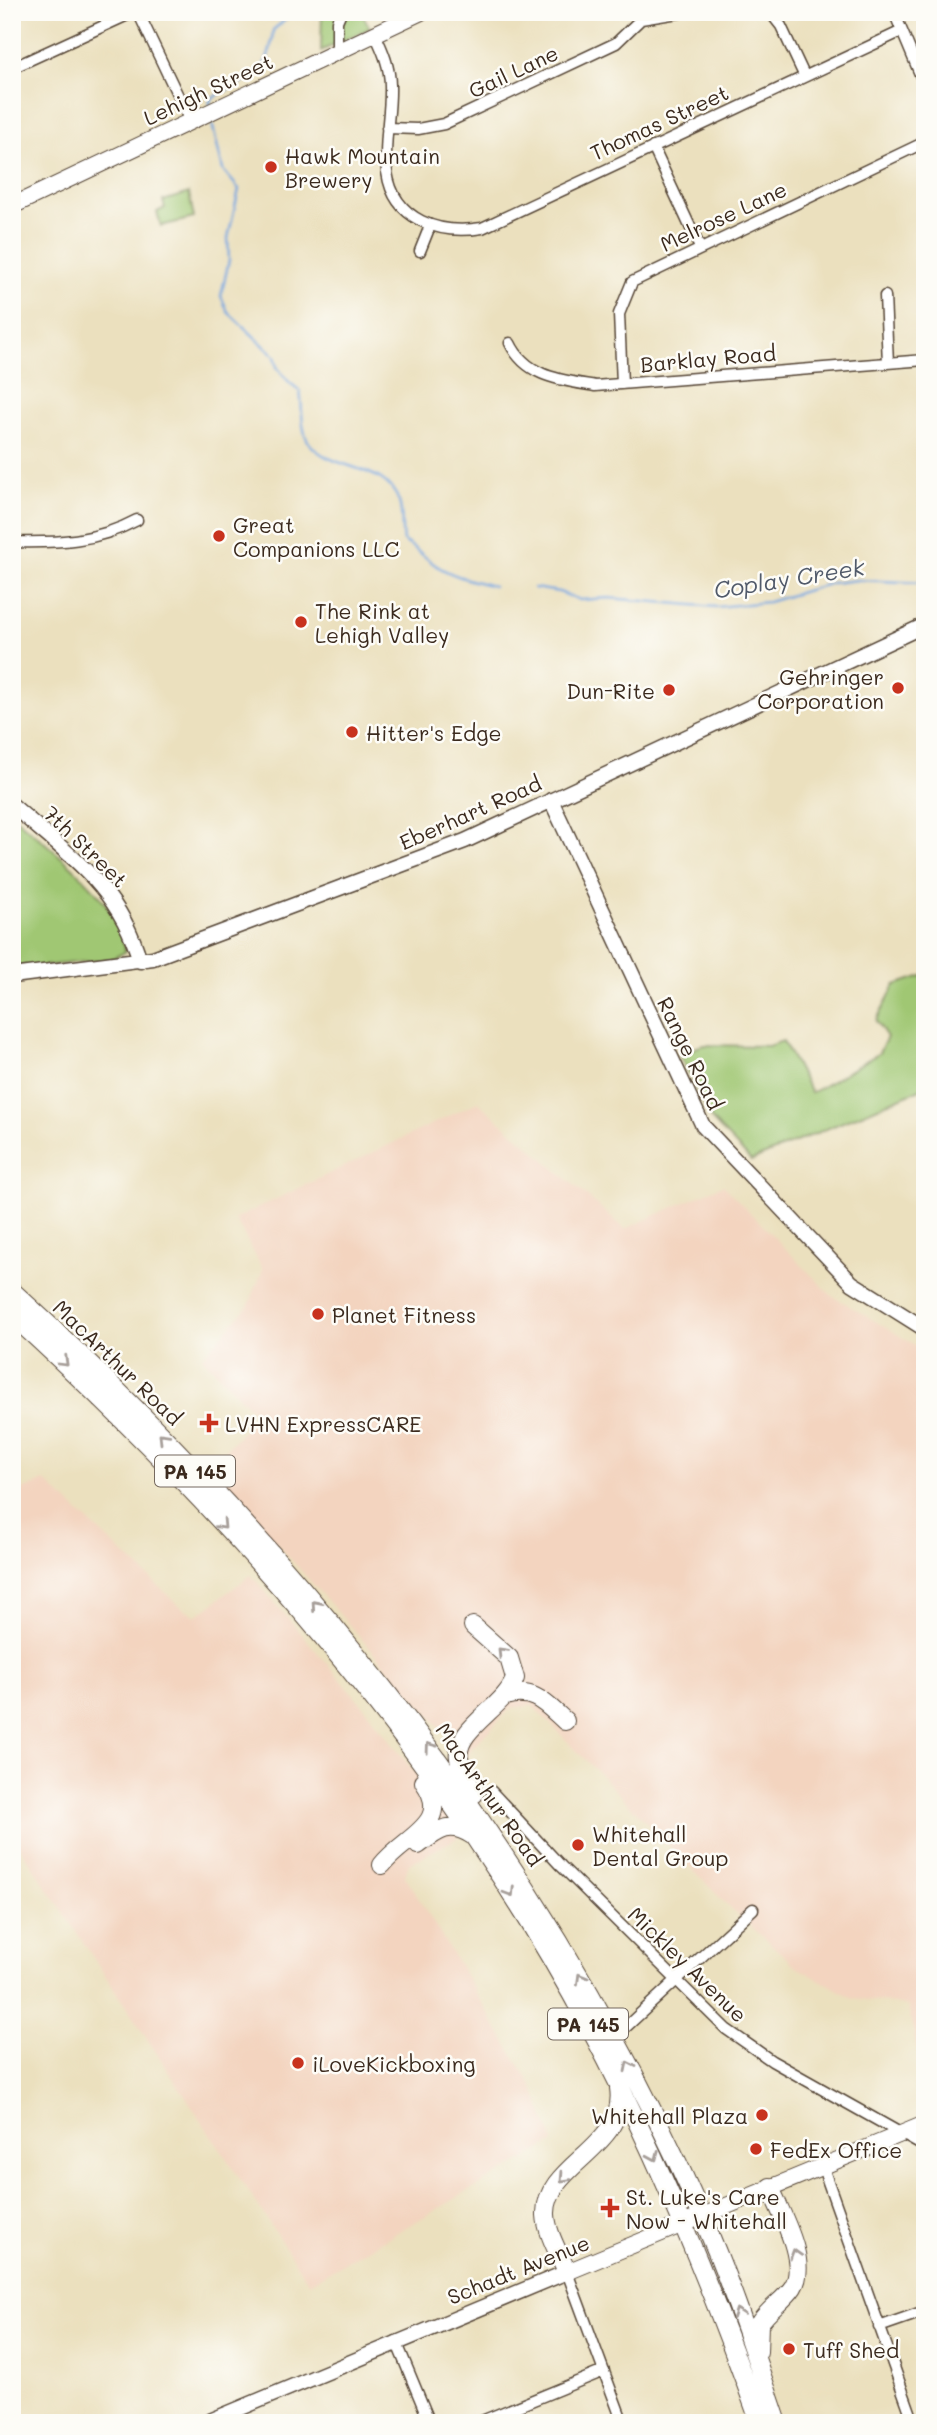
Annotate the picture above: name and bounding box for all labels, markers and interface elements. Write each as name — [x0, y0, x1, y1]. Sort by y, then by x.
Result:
street label: Gail Lane — [464, 39, 562, 103]
street label: Lehigh Street — [139, 47, 277, 131]
street label: Thomas Street — [586, 78, 732, 166]
place label: Hawk Mountain Brewery — [285, 142, 440, 193]
marker: Hawk Mountain Brewery — [263, 159, 279, 175]
street label: Melrose Lane — [655, 175, 791, 257]
street label: Barklay Road — [639, 339, 777, 377]
place label: Great Companions LLC — [233, 511, 399, 562]
marker: Great Companions LLC — [211, 528, 227, 544]
water label: Coplay Creek — [711, 551, 867, 605]
place label: The Rink at Lehigh Valley — [315, 597, 449, 648]
marker: The Rink at Lehigh Valley — [293, 614, 309, 630]
place label: Gehringer Corporation — [757, 663, 884, 714]
place label: Dun-Rite — [566, 677, 655, 704]
marker: Gehringer Corporation — [890, 680, 906, 696]
marker: Dun-Rite — [661, 682, 677, 698]
place label: Hitter's Edge — [366, 719, 502, 746]
marker: Hitter's Edge — [344, 724, 360, 740]
street label: Eberhart Road — [395, 769, 545, 855]
street label: 7th Street — [38, 799, 134, 893]
street label: Range Road — [652, 992, 730, 1114]
street label: MacArthur Road — [48, 1293, 188, 1431]
place label: Planet Fitness — [332, 1301, 476, 1328]
marker: Planet Fitness — [310, 1306, 326, 1322]
one-way arrow — [55, 1354, 68, 1367]
place label: LVHN ExpressCARE — [225, 1410, 421, 1437]
marker: LVHN ExpressCARE — [199, 1413, 219, 1433]
one-way arrow — [158, 1432, 171, 1445]
road number: PA 145 — [155, 1456, 235, 1486]
one-way arrow — [214, 1517, 226, 1530]
one-way arrow — [312, 1600, 324, 1613]
one-way arrow — [497, 1647, 510, 1660]
street label: MacArthur Road — [430, 1717, 550, 1871]
one-way arrow — [426, 1742, 438, 1755]
place label: Whitehall Dental Group — [592, 1820, 728, 1871]
marker: Whitehall Dental Group — [570, 1837, 586, 1853]
one-way arrow — [501, 1884, 514, 1897]
street label: Mickley Avenue — [623, 1900, 753, 2028]
one-way arrow — [577, 1973, 590, 1986]
road number: PA 145 — [548, 2008, 628, 2040]
place label: iLoveKickboxing — [312, 2050, 475, 2077]
marker: iLoveKickboxing — [290, 2055, 306, 2071]
one-way arrow — [623, 2061, 637, 2073]
place label: Whitehall Plaza — [591, 2102, 748, 2129]
marker: Whitehall Plaza — [754, 2107, 770, 2123]
place label: FedEx Office — [770, 2136, 902, 2163]
marker: FedEx Office — [748, 2141, 764, 2157]
one-way arrow — [646, 2149, 660, 2161]
one-way arrow — [560, 2170, 573, 2183]
place label: St. Luke's Care Now - Whitehall — [626, 2183, 787, 2234]
marker: St. Luke's Care Now - Whitehall — [600, 2198, 620, 2218]
street label: Schadt Avenue — [443, 2228, 593, 2310]
one-way arrow — [789, 2248, 804, 2260]
one-way arrow — [732, 2307, 746, 2319]
place label: Tuff Shed — [803, 2336, 899, 2363]
marker: Tuff Shed — [781, 2341, 797, 2357]

